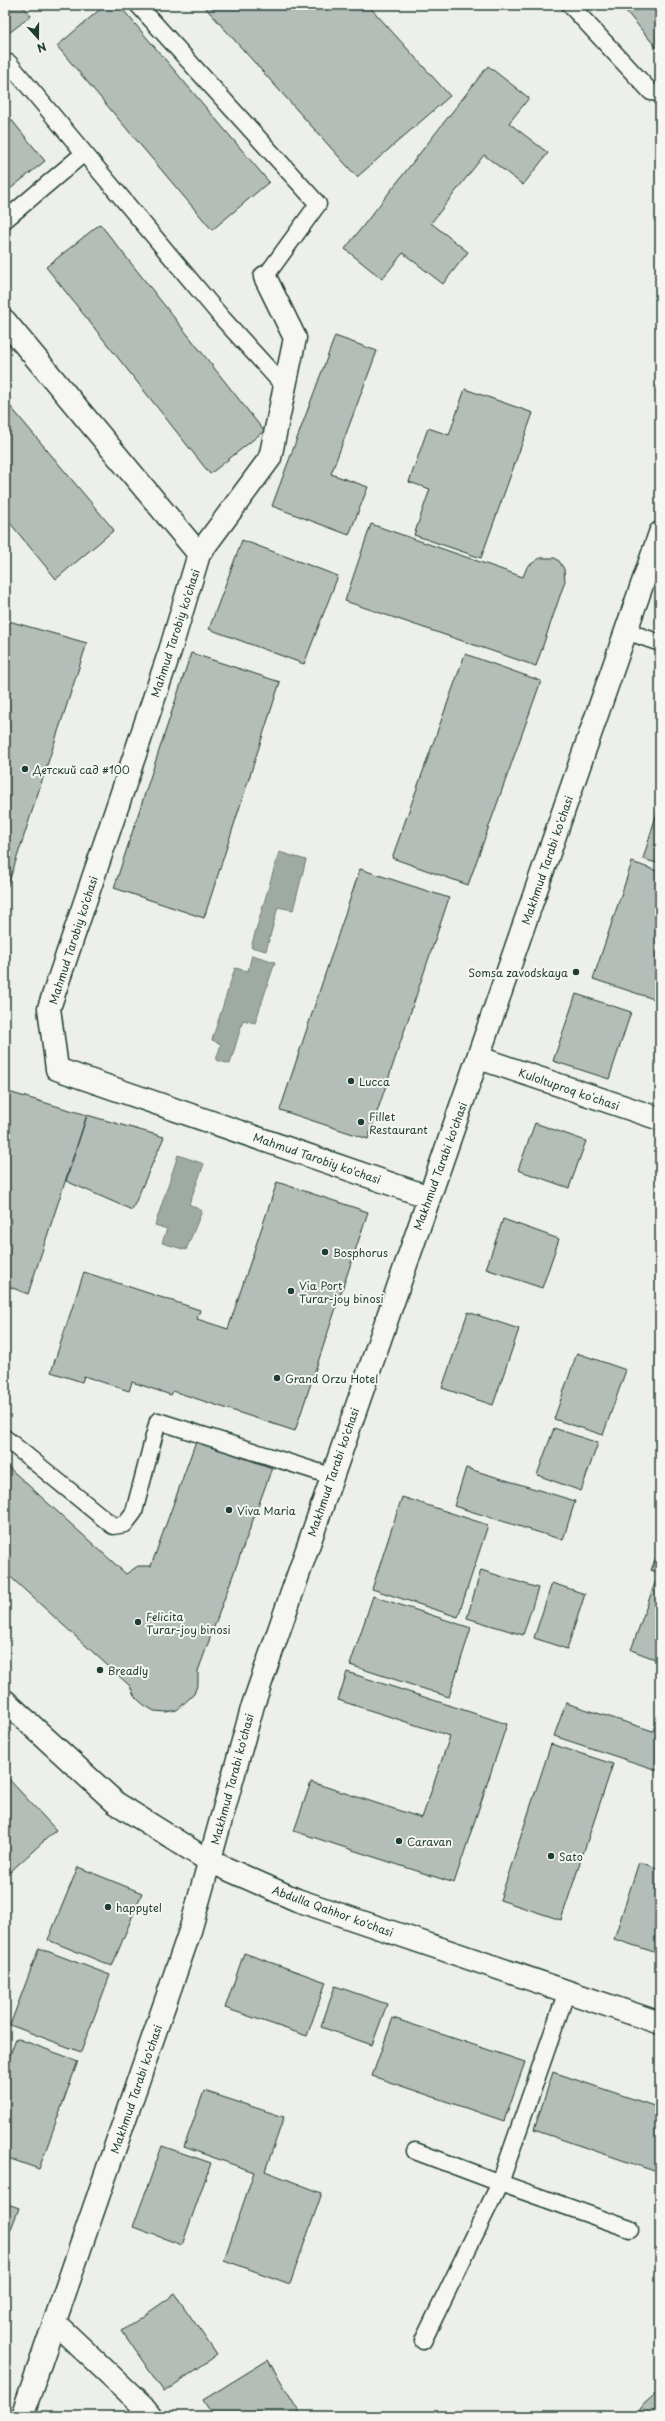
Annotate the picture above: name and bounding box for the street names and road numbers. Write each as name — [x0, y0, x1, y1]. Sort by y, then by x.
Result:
street label: Mahmud Tarobiy ko'chasi — [146, 567, 204, 699]
street label: Makhmud Tarabi ko'chasi — [517, 793, 577, 927]
street label: Mahmud Tarobiy ko'chasi — [44, 874, 102, 1006]
street label: Kuloltuproq koʻchasi — [516, 1064, 622, 1114]
street label: Makhmud Tarabi ko'chasi — [409, 1100, 471, 1232]
street label: Mahmud Tarobiy ko'chasi — [251, 1128, 383, 1188]
street label: Makhmud Tarabi ko'chasi — [303, 1405, 363, 1539]
street label: Makhmud Tarabi ko'chasi — [206, 1711, 258, 1847]
street label: Abdulla Qahhor ko'chasi — [270, 1881, 396, 1941]
street label: Makhmud Tarabi ko'chasi — [106, 2022, 166, 2156]

